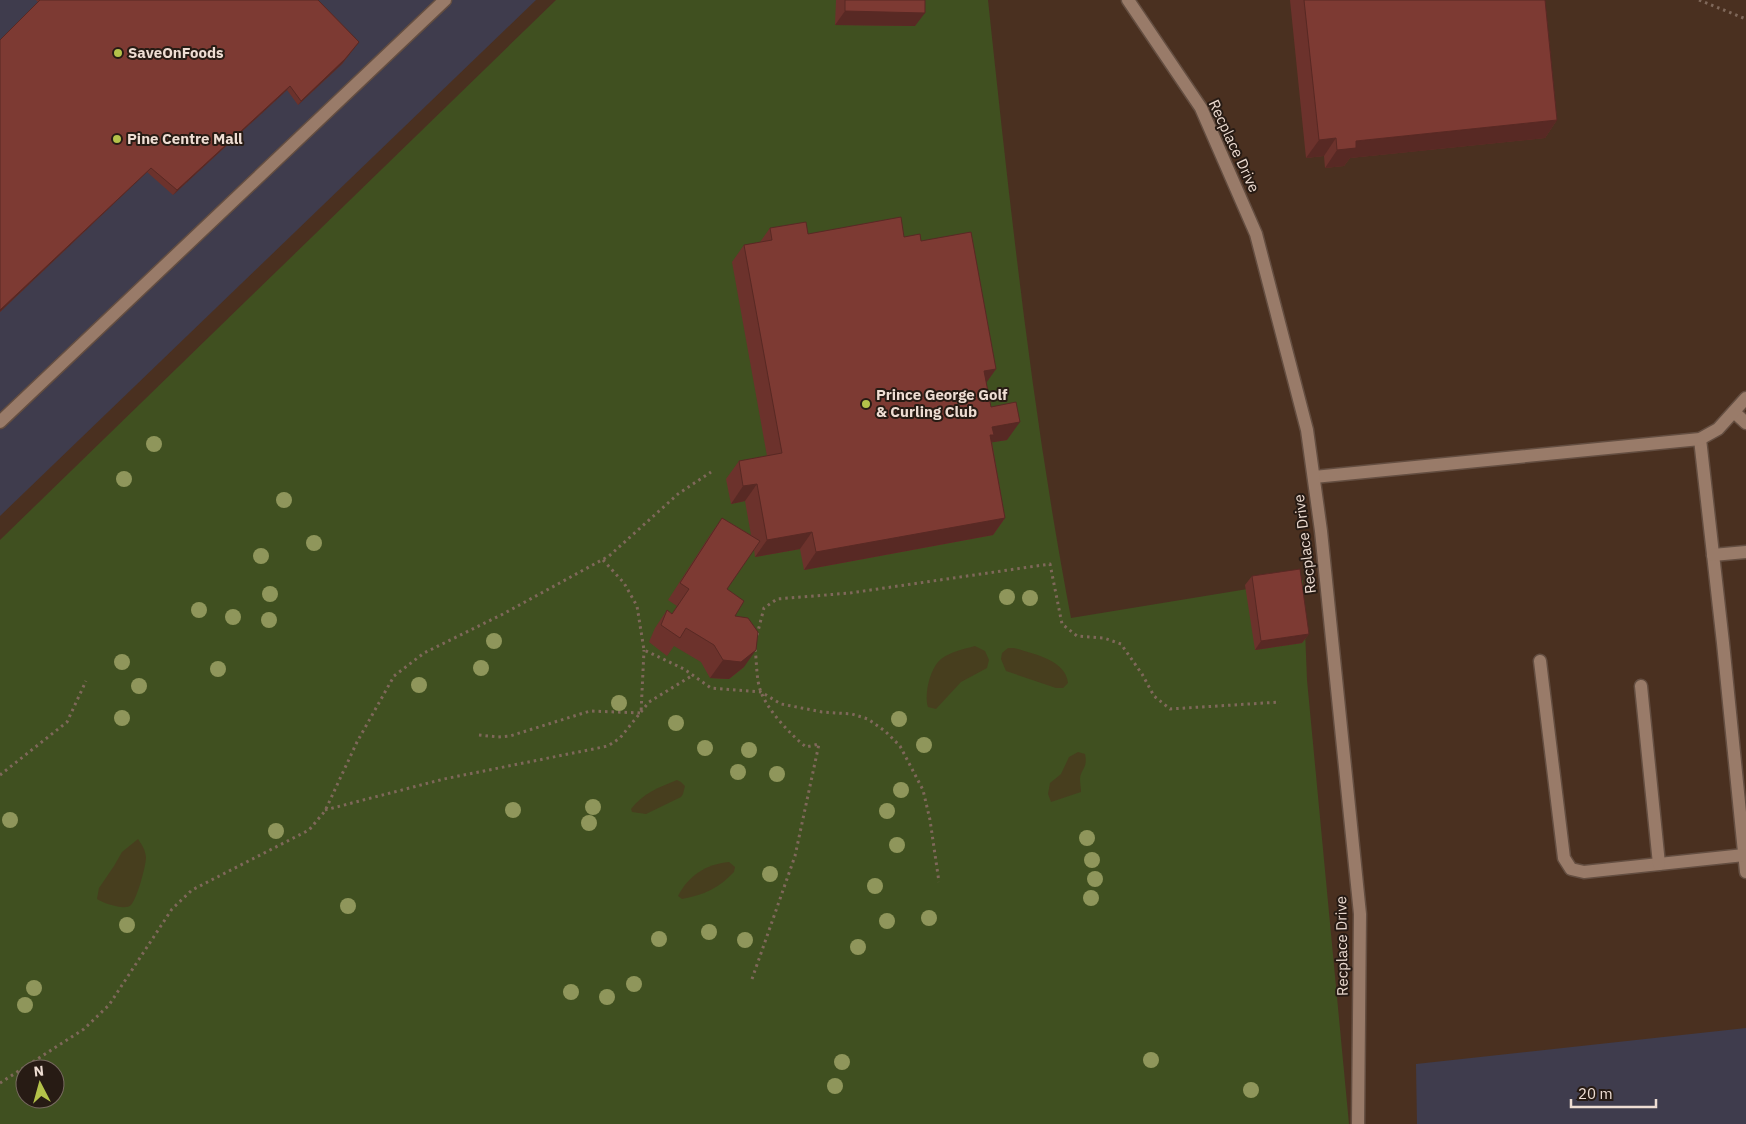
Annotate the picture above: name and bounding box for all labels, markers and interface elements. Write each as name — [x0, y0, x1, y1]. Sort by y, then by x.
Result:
place label: SaveOnFoods — [128, 43, 224, 62]
marker: SaveOnFoods — [112, 47, 124, 59]
street label: Recplace Drive — [1205, 96, 1264, 195]
place label: Pine Centre Mall — [127, 129, 243, 148]
marker: Pine Centre Mall — [111, 133, 123, 145]
place label: Prince George Golf & Curling Club — [876, 385, 1008, 421]
marker: Prince George Golf & Curling Club — [860, 398, 872, 410]
street label: Recplace Drive — [1289, 493, 1320, 595]
street label: Recplace Drive — [1331, 896, 1352, 996]
north arrow — [15, 1059, 65, 1109]
text: N — [33, 1062, 45, 1081]
scale bar — [1571, 1076, 1656, 1108]
text: 20 m — [1578, 1084, 1613, 1103]

